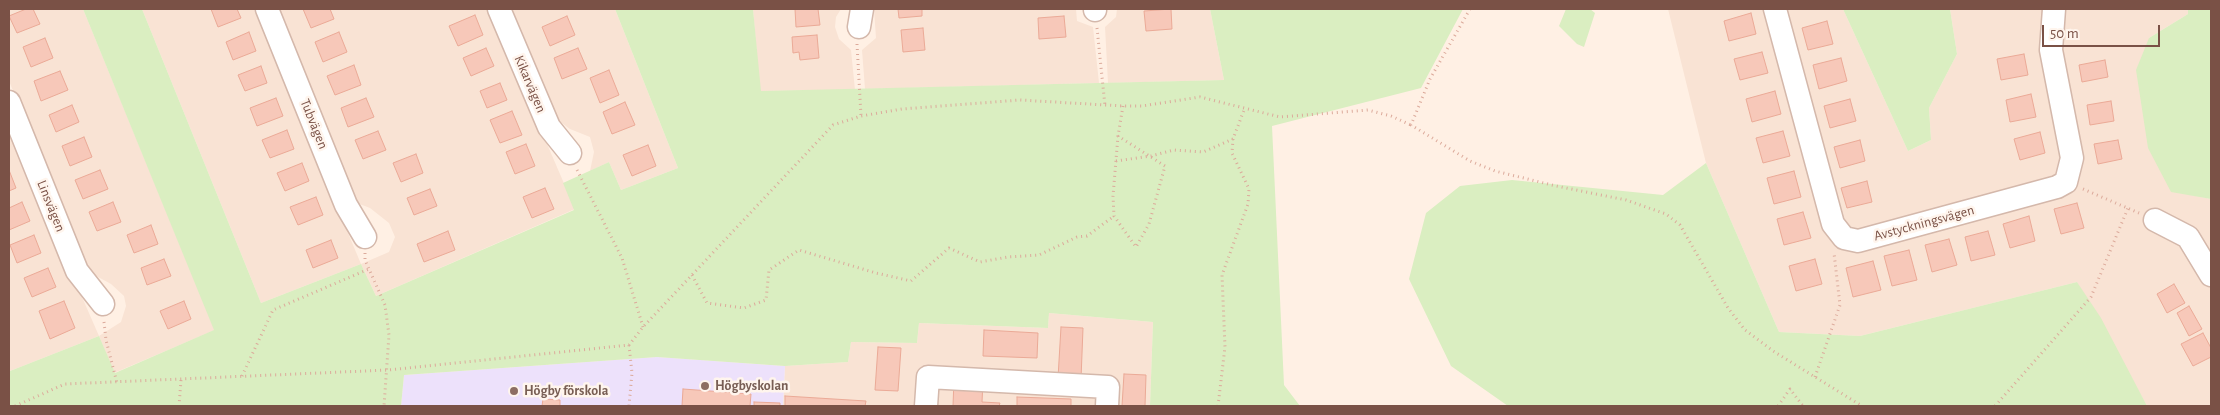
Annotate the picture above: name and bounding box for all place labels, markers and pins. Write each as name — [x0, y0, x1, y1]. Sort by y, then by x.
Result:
place label: Högbyskolan — [715, 378, 789, 394]
marker: Högbyskolan — [699, 380, 711, 392]
place label: Högby förskola — [524, 383, 608, 399]
marker: Högby förskola — [508, 385, 520, 397]

